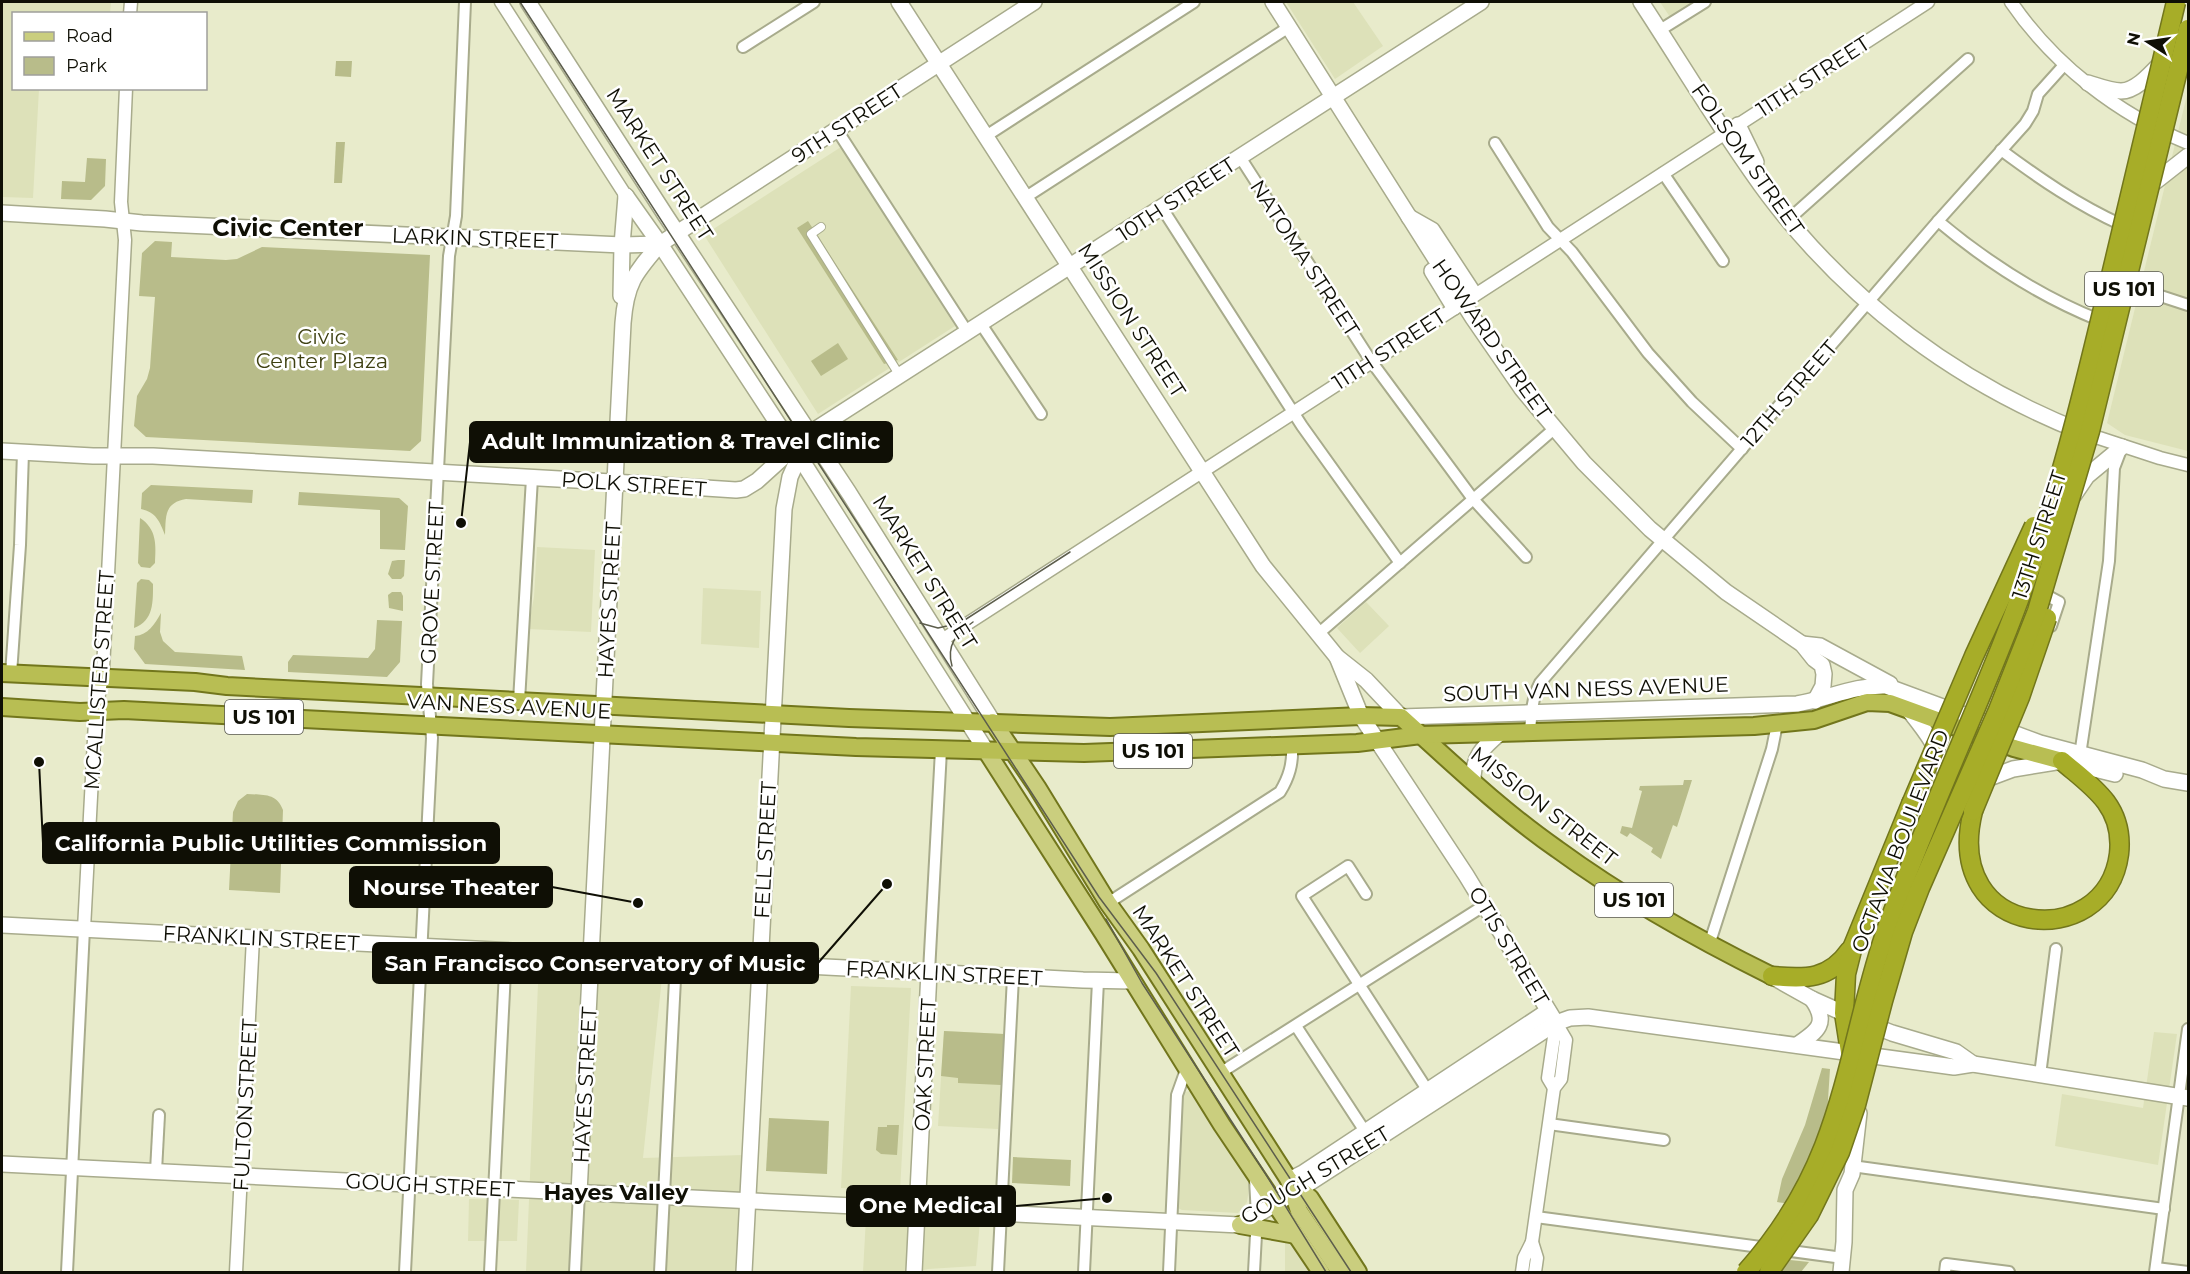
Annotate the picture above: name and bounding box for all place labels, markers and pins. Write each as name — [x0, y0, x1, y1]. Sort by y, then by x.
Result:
callout: Adult Immunization & Travel Clinic — [470, 422, 892, 462]
callout: California Public Utilities Commission — [43, 823, 499, 863]
callout: Nourse Theater — [350, 867, 552, 907]
callout: San Francisco Conservatory of Music — [373, 943, 818, 983]
callout: One Medical — [847, 1186, 1015, 1226]

